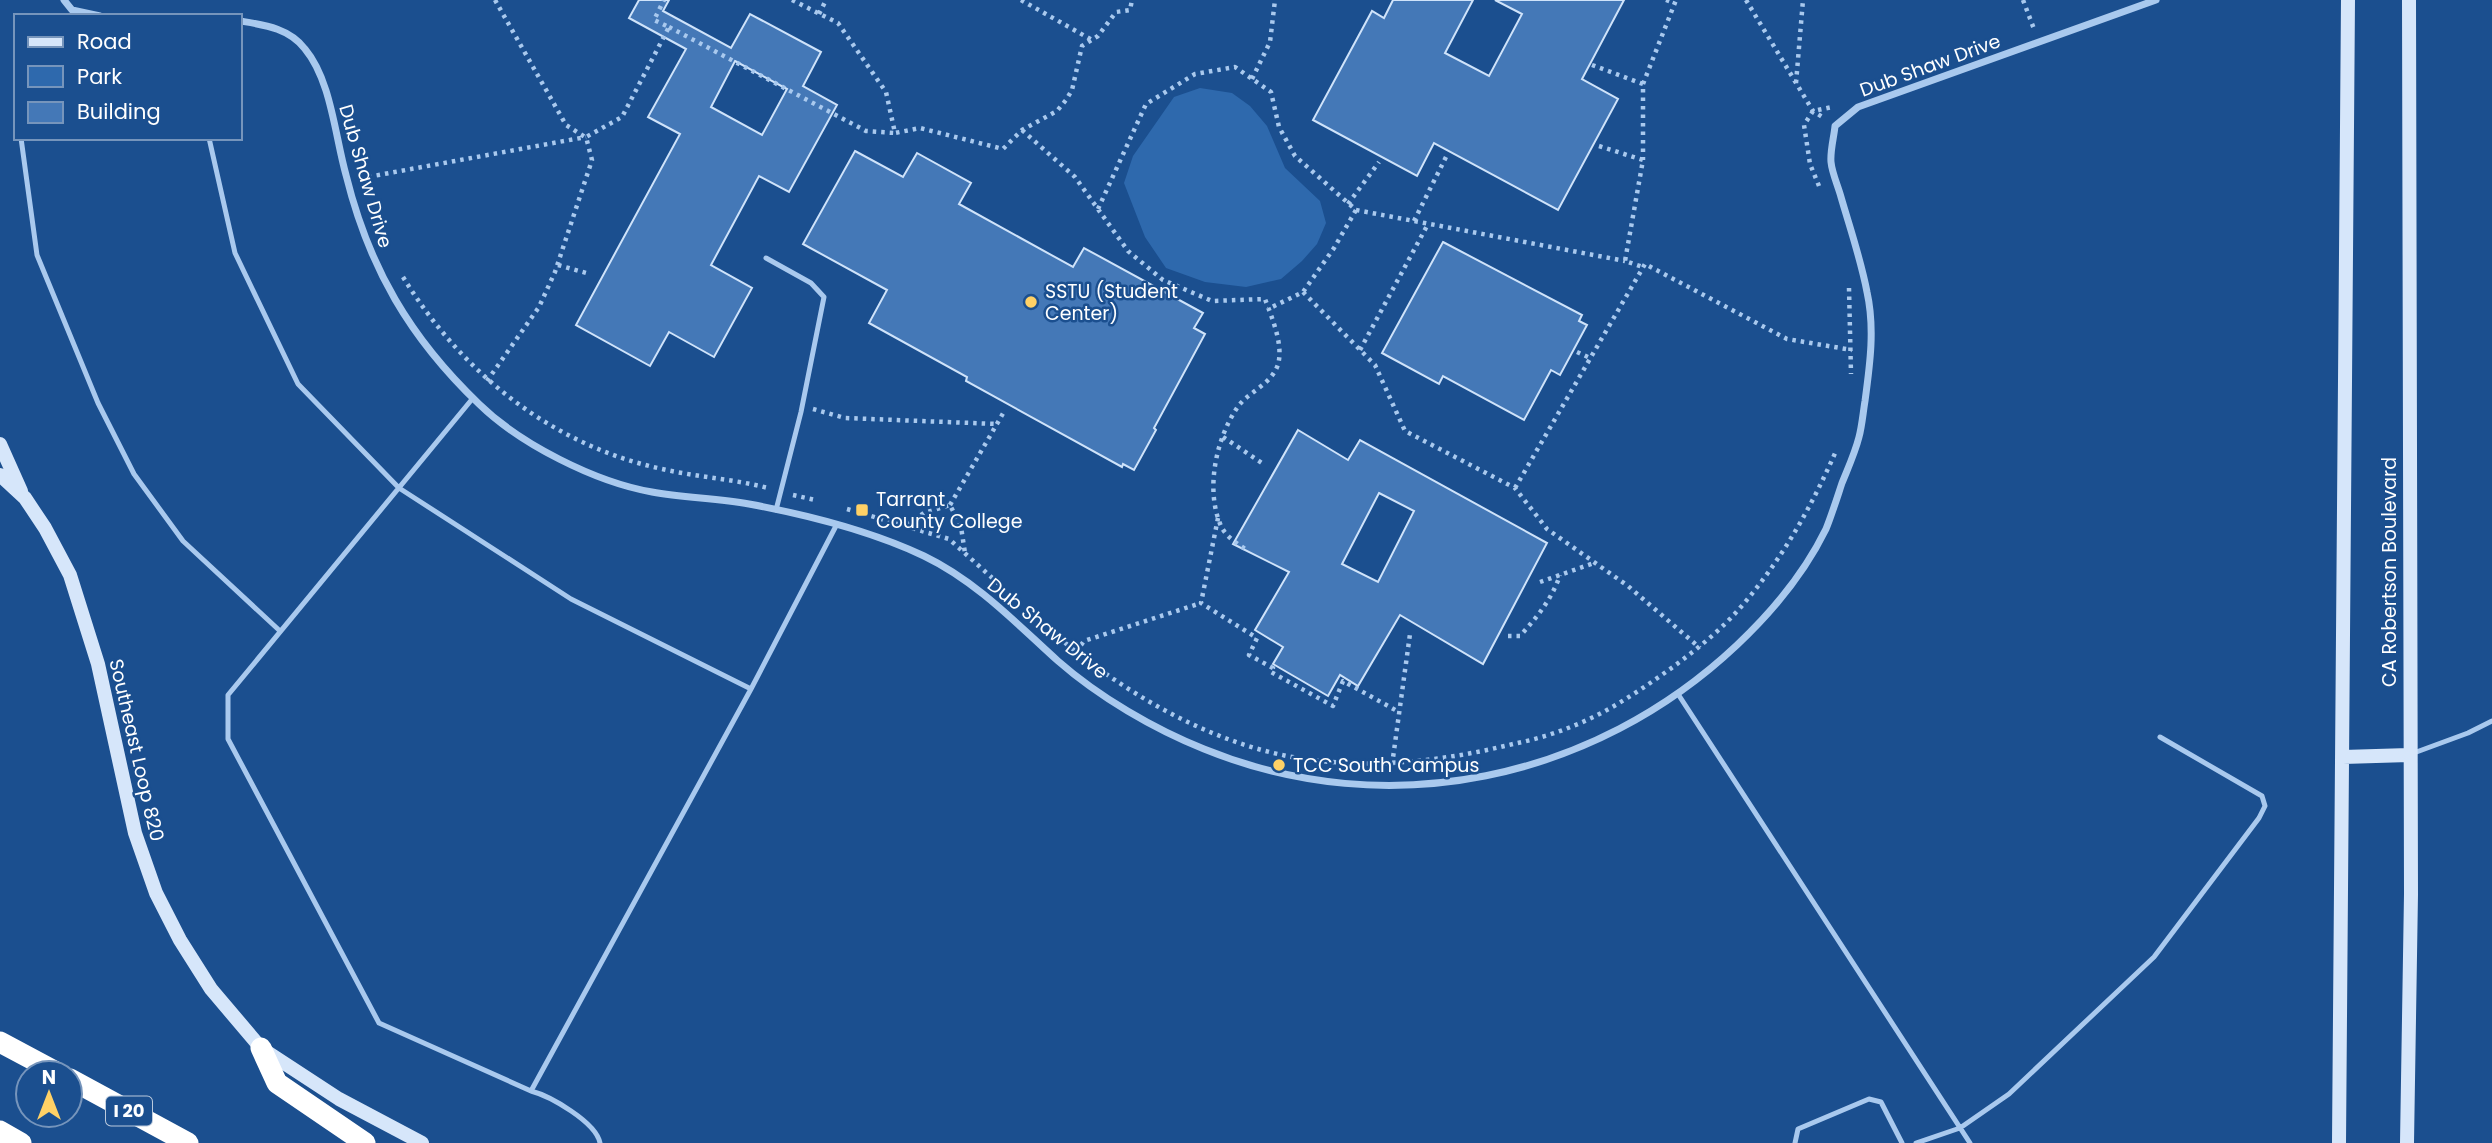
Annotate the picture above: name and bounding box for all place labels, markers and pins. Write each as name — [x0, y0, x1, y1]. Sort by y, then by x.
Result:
place label: SSTU (Student Center) — [1045, 278, 1178, 327]
marker: SSTU (Student Center) — [1023, 294, 1039, 310]
place label: Tarrant County College — [876, 486, 1022, 535]
marker: Tarrant County College — [854, 502, 870, 518]
place label: TCC South Campus — [1293, 752, 1479, 779]
marker: TCC South Campus — [1271, 757, 1287, 773]

